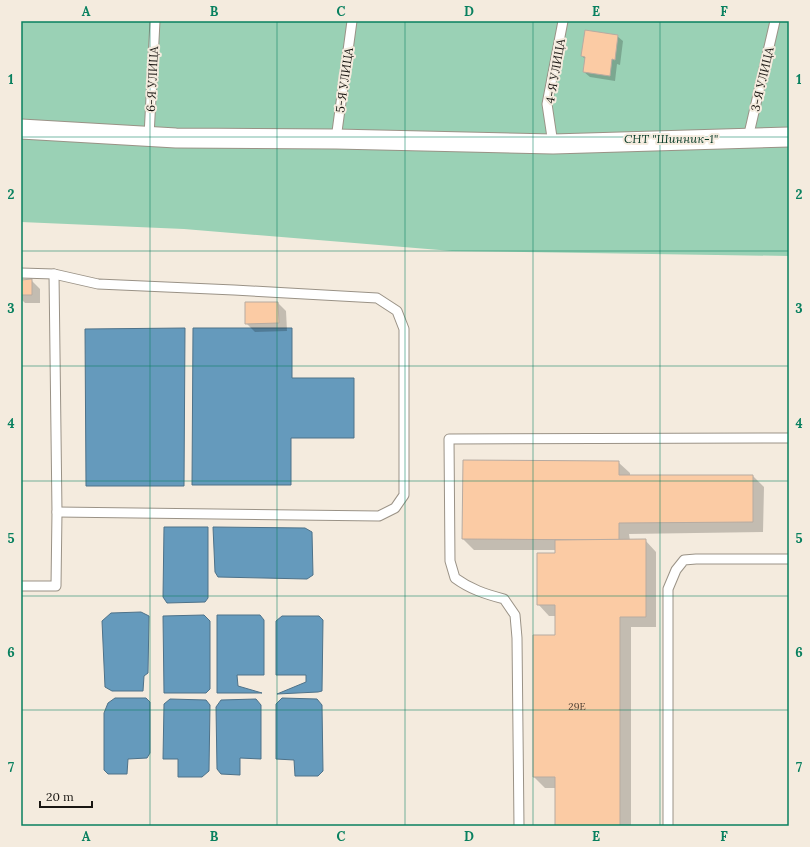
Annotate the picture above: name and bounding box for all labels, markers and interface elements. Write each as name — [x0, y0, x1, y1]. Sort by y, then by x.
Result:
text: A — [82, 3, 91, 20]
text: B — [210, 3, 219, 20]
text: C — [337, 3, 346, 20]
text: D — [464, 3, 474, 20]
text: E — [592, 3, 600, 20]
text: F — [720, 3, 728, 20]
street label: 4-Я УЛИЦА — [542, 37, 568, 104]
street label: 6-Я УЛИЦА — [143, 45, 161, 112]
street label: 3-Я УЛИЦА — [747, 45, 777, 113]
street label: 5-Я УЛИЦА — [332, 46, 356, 113]
text: 1 — [8, 71, 14, 88]
text: 1 — [796, 71, 802, 88]
park label: СНТ "Шинник-1" — [624, 131, 718, 146]
text: 2 — [8, 186, 15, 203]
text: 2 — [796, 186, 803, 203]
text: 3 — [7, 300, 15, 317]
text: 3 — [795, 300, 803, 317]
text: 4 — [7, 415, 15, 432]
text: 4 — [795, 415, 803, 432]
text: 5 — [7, 530, 15, 547]
text: 5 — [795, 530, 803, 547]
text: 6 — [7, 644, 15, 661]
text: 6 — [795, 644, 803, 661]
house number: 29Е — [568, 700, 586, 713]
text: 7 — [8, 759, 14, 776]
text: 7 — [796, 759, 802, 776]
scale bar — [40, 783, 92, 809]
text: 20 m — [46, 789, 74, 804]
text: A — [82, 828, 91, 845]
text: B — [210, 828, 219, 845]
text: C — [337, 828, 346, 845]
text: D — [464, 828, 474, 845]
text: E — [592, 828, 600, 845]
text: F — [720, 828, 728, 845]

